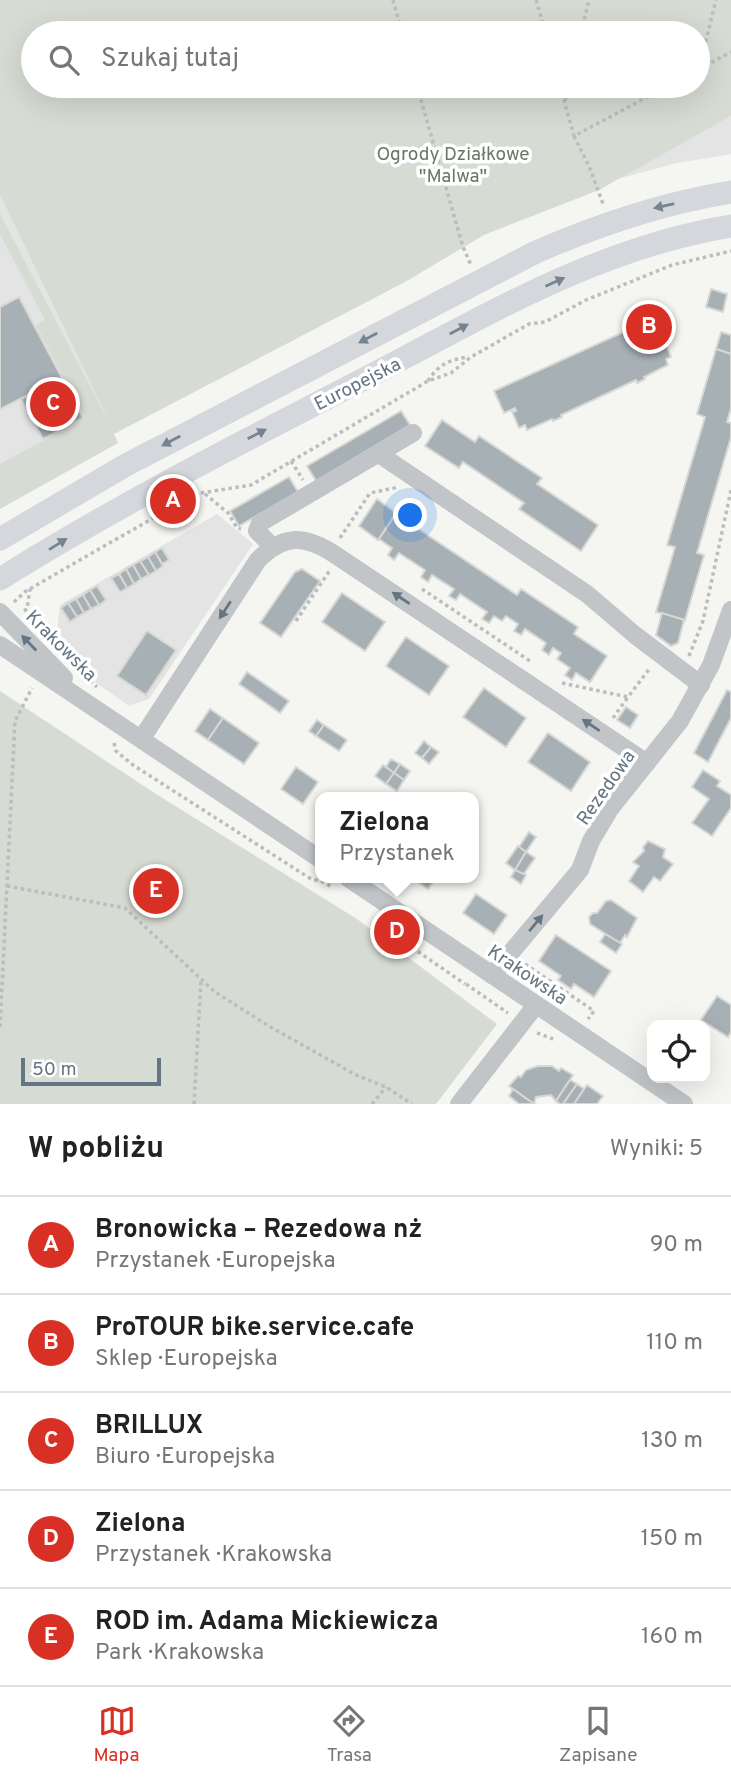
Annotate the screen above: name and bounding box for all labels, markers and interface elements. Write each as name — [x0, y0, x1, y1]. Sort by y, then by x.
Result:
search box — [21, 21, 710, 98]
icon: search — [45, 41, 83, 79]
text: Szukaj tutaj — [101, 43, 239, 76]
park label: Ogrody Działkowe "Malwa" — [376, 143, 530, 189]
one-way arrow — [653, 200, 675, 211]
one-way arrow — [544, 276, 565, 287]
pin: B — [626, 301, 672, 353]
one-way arrow — [450, 323, 469, 335]
one-way arrow — [358, 333, 378, 344]
street label: Europejska — [310, 353, 405, 417]
pin: C — [30, 378, 76, 430]
one-way arrow — [247, 428, 267, 439]
one-way arrow — [161, 435, 181, 447]
pin: A — [150, 475, 196, 527]
your location — [393, 498, 427, 532]
one-way arrow — [48, 537, 68, 550]
one-way arrow — [391, 592, 411, 605]
one-way arrow — [218, 601, 231, 620]
street label: Krakowska — [20, 606, 101, 687]
one-way arrow — [21, 635, 37, 652]
one-way arrow — [581, 718, 600, 731]
street label: Rezedowa — [572, 746, 641, 831]
popup — [315, 792, 479, 883]
text: Zielona — [339, 807, 430, 840]
text: Przystanek — [339, 840, 455, 869]
pin: E — [133, 865, 179, 917]
pin: D — [374, 906, 420, 958]
one-way arrow — [528, 914, 543, 931]
street label: Krakowska — [482, 940, 572, 1011]
map controls — [647, 1020, 710, 1083]
button: locate — [647, 1020, 710, 1083]
scale bar — [21, 1055, 161, 1087]
text: 50 m — [32, 1058, 77, 1082]
text: W pobliżu — [28, 1131, 164, 1168]
text: Wyniki: 5 — [610, 1135, 703, 1164]
text: Bronowicka – Rezedowa nż — [95, 1214, 423, 1247]
text: A — [43, 1231, 59, 1260]
text: 90 m — [650, 1231, 703, 1260]
text: Przystanek · Europejska — [95, 1247, 336, 1276]
text: ProTOUR bike.service.cafe — [95, 1312, 414, 1345]
text: B — [43, 1329, 59, 1358]
text: 110 m — [646, 1329, 703, 1358]
text: Sklep · Europejska — [95, 1345, 278, 1374]
text: BRILLUX — [95, 1410, 203, 1443]
text: C — [44, 1427, 58, 1456]
text: 130 m — [641, 1427, 703, 1456]
text: Biuro · Europejska — [95, 1443, 275, 1472]
text: Zielona — [95, 1508, 185, 1541]
text: D — [43, 1525, 59, 1554]
text: 150 m — [641, 1525, 703, 1554]
text: Przystanek · Krakowska — [95, 1541, 332, 1570]
text: ROD im. Adama Mickiewicza — [95, 1606, 438, 1639]
text: E — [44, 1623, 58, 1652]
text: 160 m — [641, 1623, 703, 1652]
text: Park · Krakowska — [95, 1639, 264, 1668]
tab: Mapa — [94, 1702, 140, 1768]
tab: Trasa — [327, 1702, 372, 1768]
tab: Zapisane — [559, 1702, 637, 1768]

